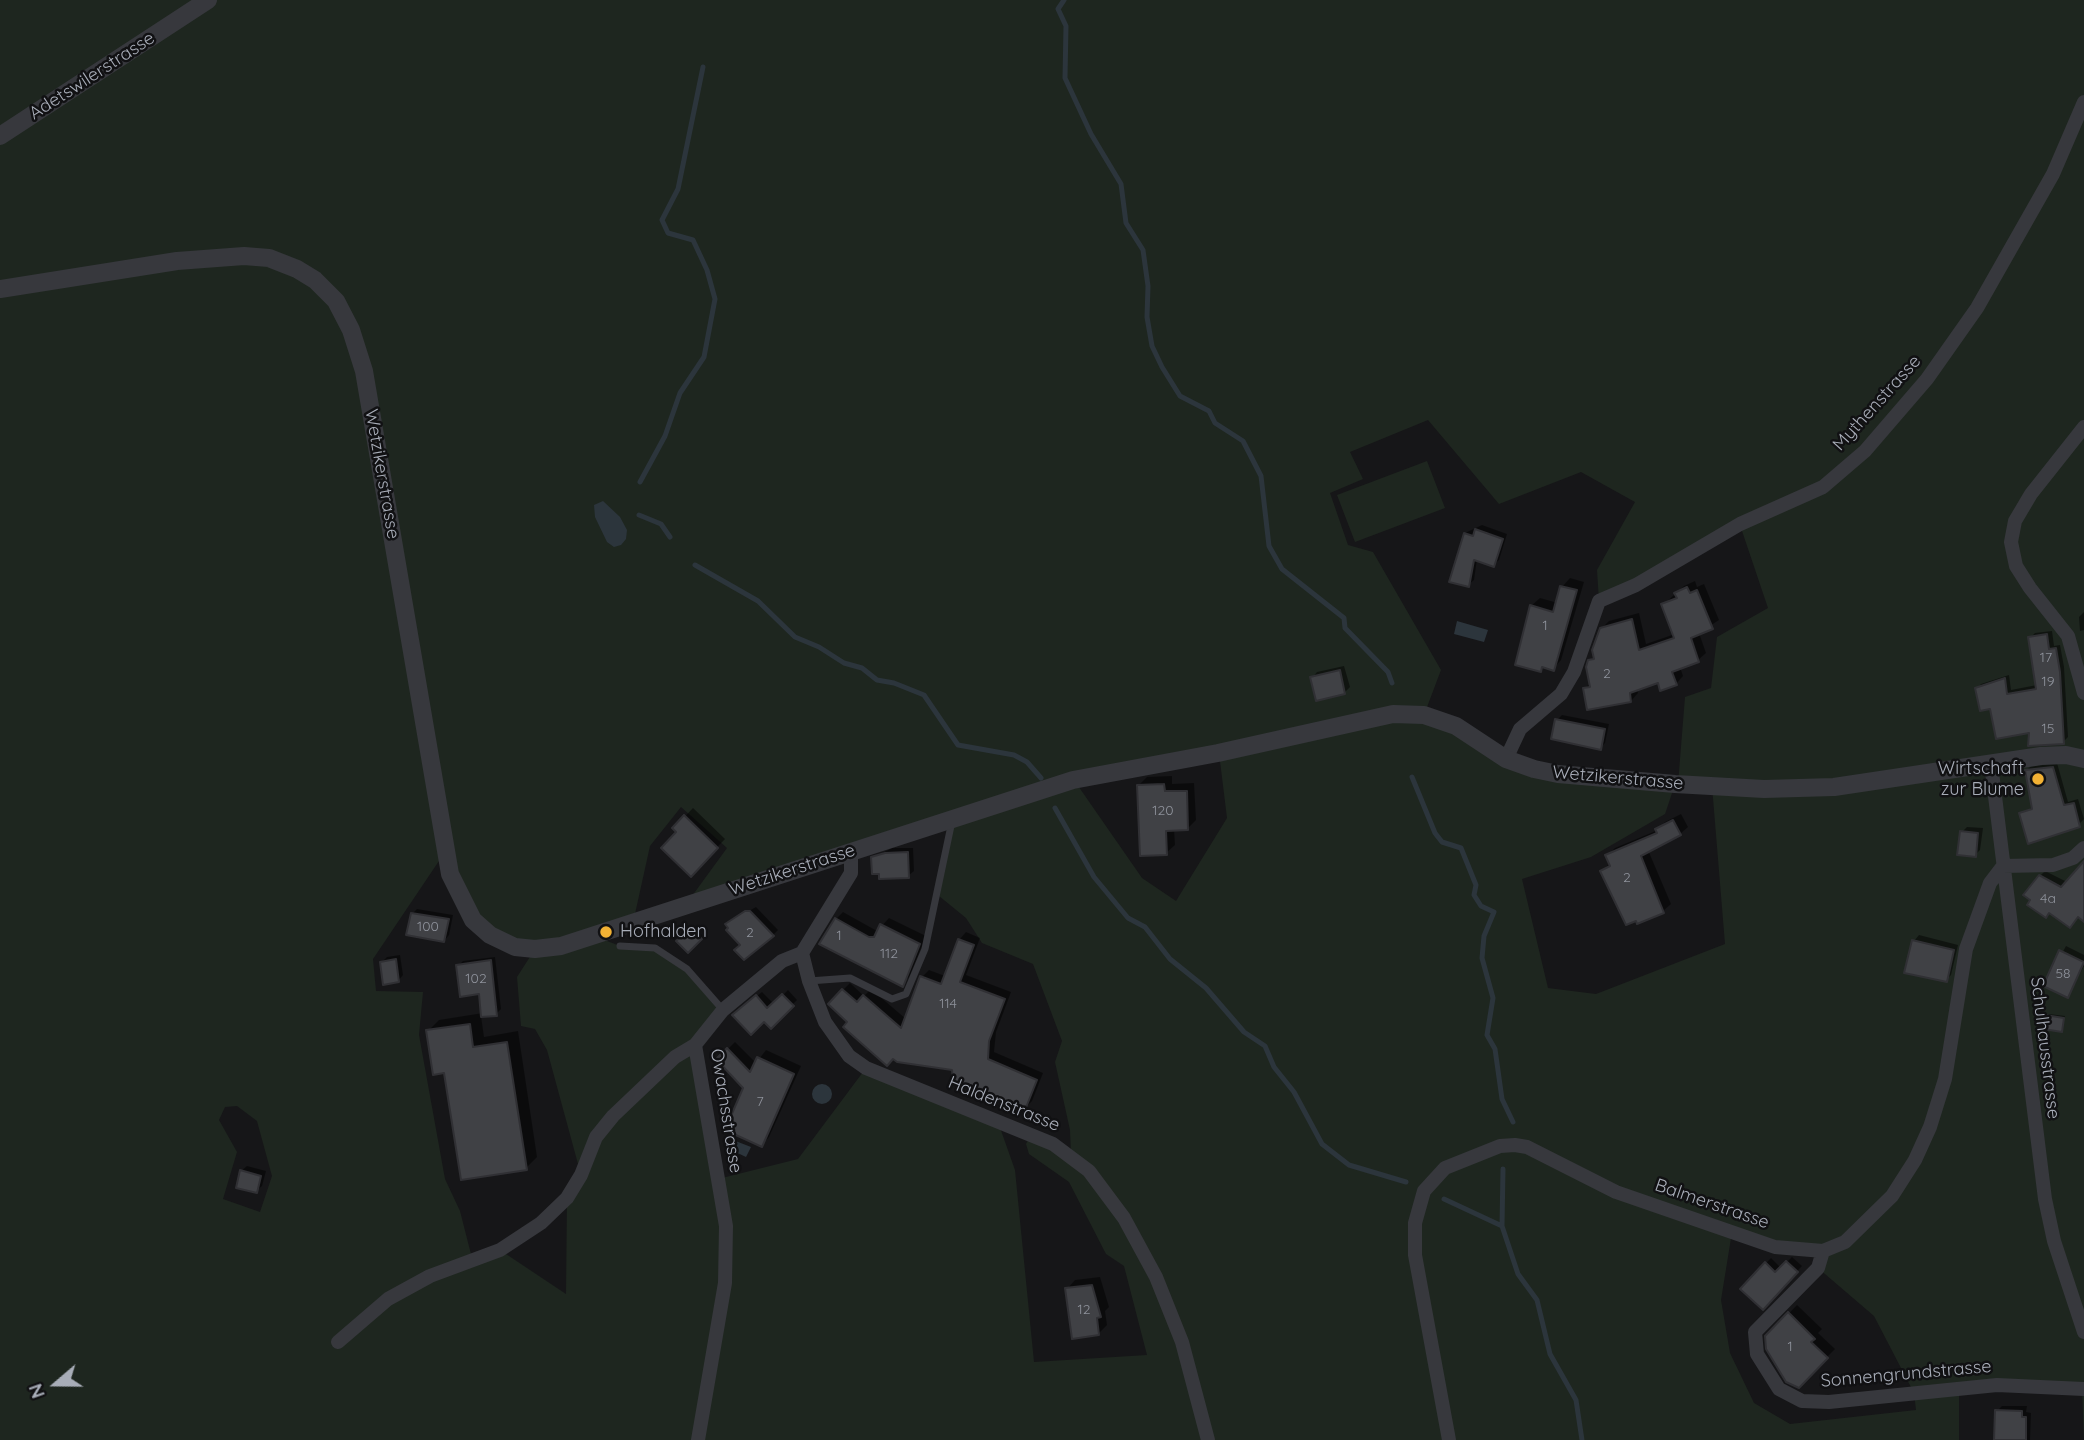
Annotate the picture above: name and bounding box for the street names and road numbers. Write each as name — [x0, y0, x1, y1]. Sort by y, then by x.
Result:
street label: Adetswilerstrasse — [25, 27, 159, 125]
street label: Mythenstrasse — [1828, 351, 1926, 455]
street label: Wetzikerstrasse — [360, 407, 404, 541]
street label: Wetzikerstrasse — [1552, 762, 1684, 794]
street label: Wetzikerstrasse — [726, 839, 858, 901]
street label: Schulhausstrasse — [2026, 976, 2064, 1120]
street label: Owachsstrasse — [706, 1047, 746, 1175]
street label: Haldenstrasse — [945, 1072, 1063, 1136]
street label: Balmerstrasse — [1652, 1174, 1772, 1234]
street label: Sonnengrundstrasse — [1820, 1356, 1992, 1392]

